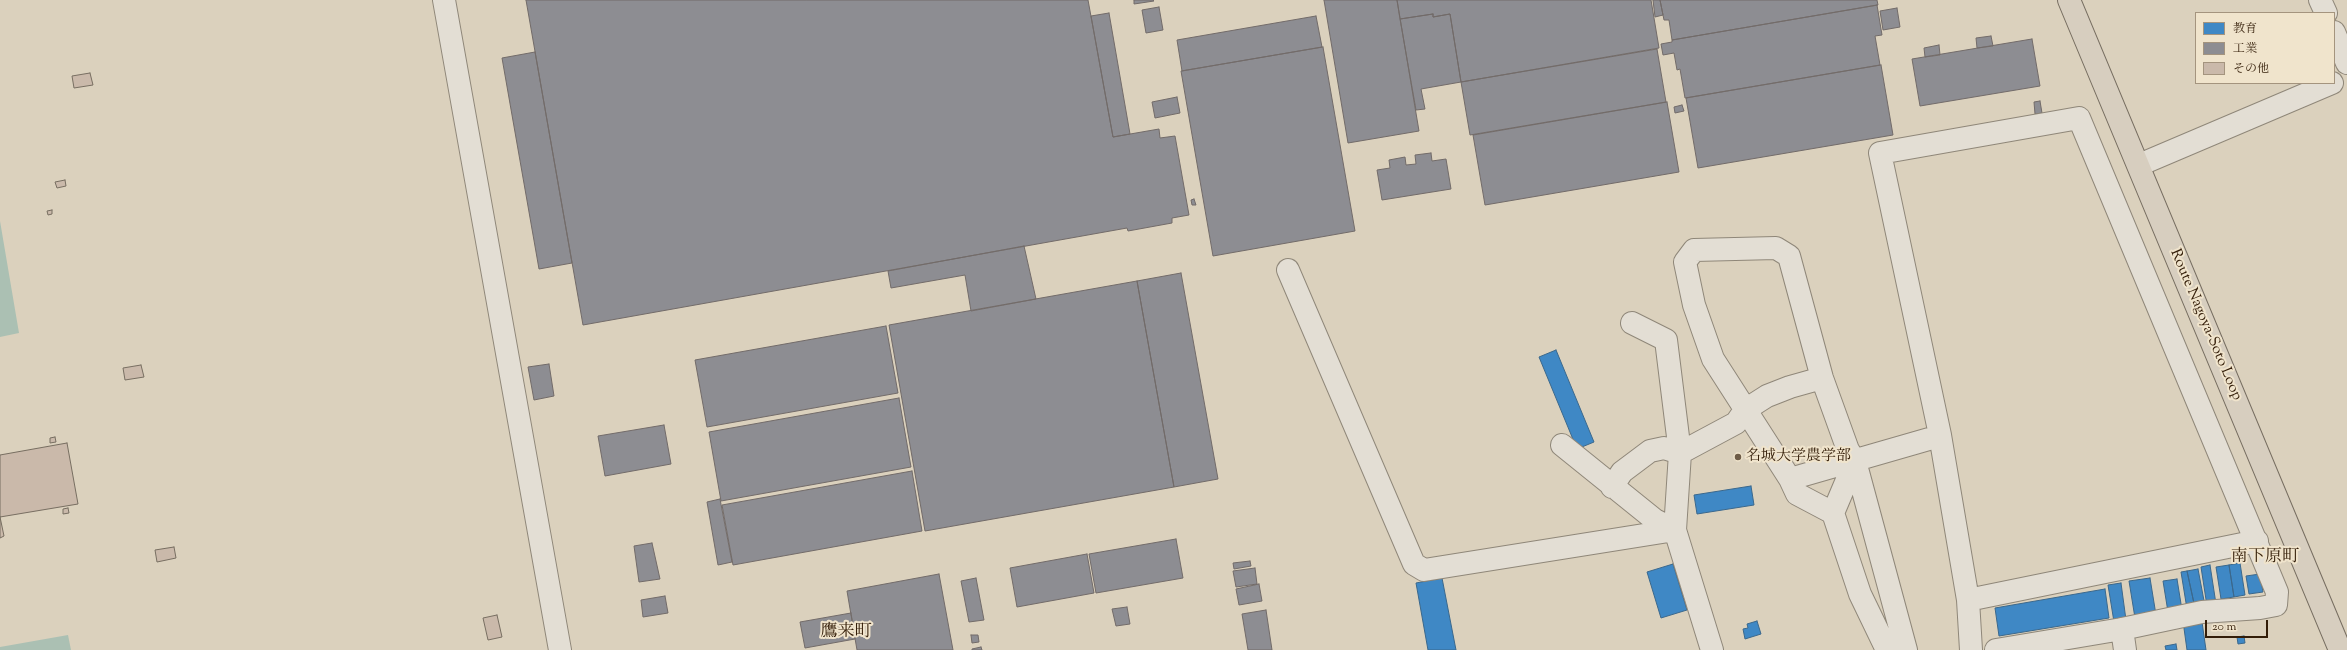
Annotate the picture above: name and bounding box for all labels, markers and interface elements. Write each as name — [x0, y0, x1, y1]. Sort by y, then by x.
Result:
legend — [2195, 12, 2335, 84]
text: 教育 — [2233, 20, 2257, 38]
text: 工業 — [2233, 40, 2257, 58]
text: その他 — [2233, 60, 2269, 78]
street label: Route Nagoya-Soto Loop — [2165, 247, 2245, 403]
place label: 名城大学農学部 — [1746, 448, 1851, 466]
marker: 名城大学農学部 — [1733, 452, 1743, 462]
district label: 南下原町 — [2231, 548, 2299, 568]
scale bar — [2207, 612, 2270, 638]
text: 20 m — [2212, 618, 2236, 636]
district label: 鷹来町 — [821, 623, 871, 643]

